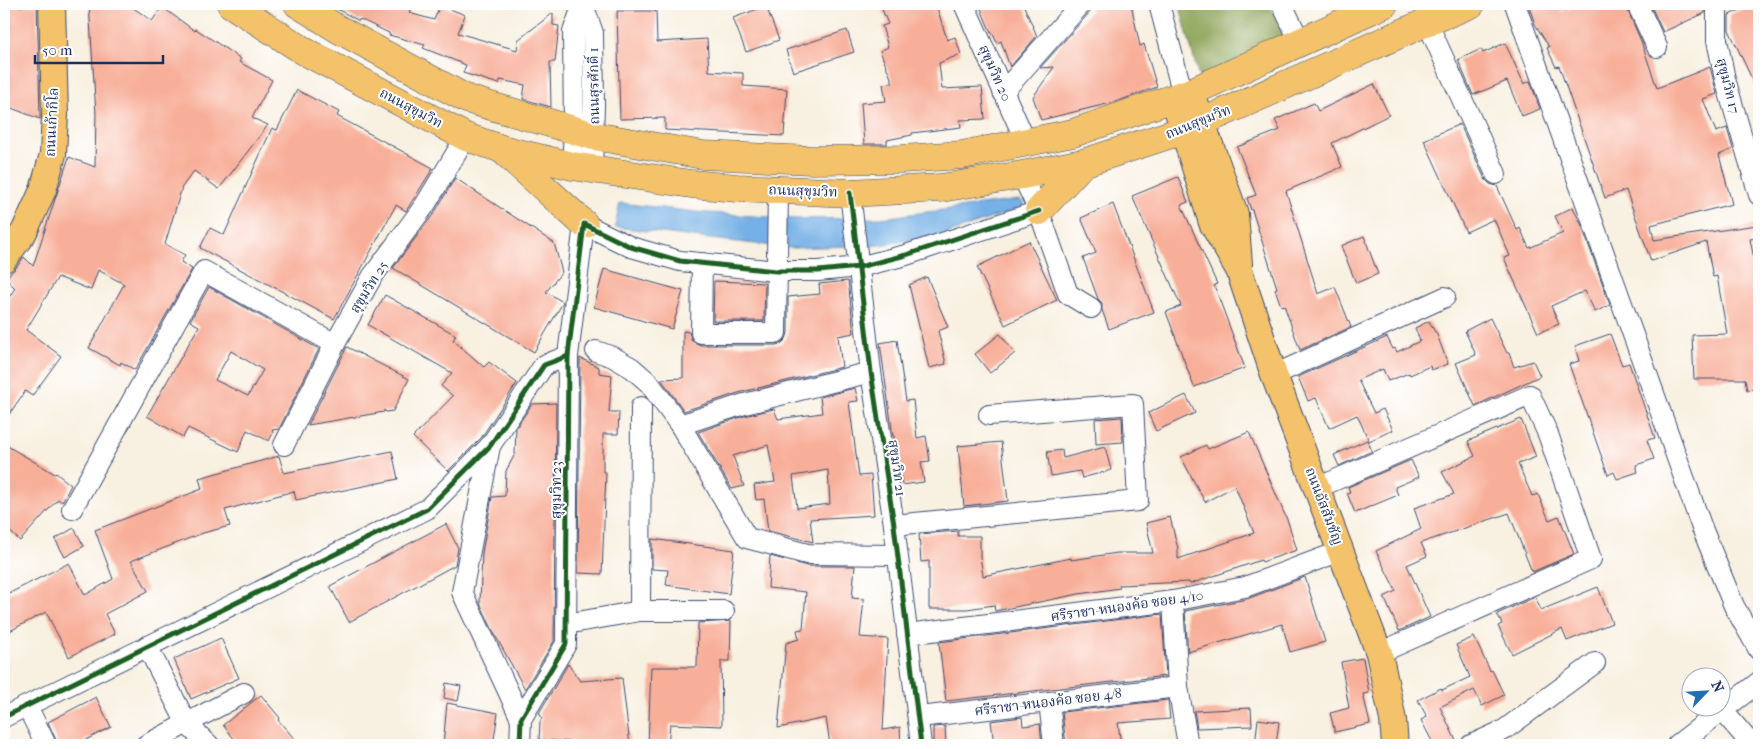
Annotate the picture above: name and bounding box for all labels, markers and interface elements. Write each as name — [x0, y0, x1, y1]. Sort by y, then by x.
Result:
scale bar — [35, 32, 162, 64]
text: 50 m — [42, 41, 73, 59]
street label: สุขุมวิท 20 — [975, 42, 1015, 104]
street label: ถนนสุรศักดิ์ 1 — [583, 47, 603, 125]
street label: สุขุมวิท 17 — [1713, 56, 1743, 116]
street label: ถนนสุขุมวิท — [377, 84, 445, 132]
street label: ถนนเก้ากิโล — [40, 87, 62, 157]
street label: ถนนสุขุมวิท — [1163, 101, 1233, 143]
street label: ถนนสุขุมวิท — [768, 181, 838, 201]
street label: สุขุมวิท 25 — [346, 258, 392, 316]
street label: สุขุมวิท 21 — [885, 438, 909, 498]
street label: สุขุมวิท 23 — [548, 461, 565, 519]
street label: ถนนอัสสัมชัญ — [1301, 465, 1347, 547]
street label: ศรีราชา-หนองค้อ ซอย 4/10 — [1050, 587, 1204, 625]
north arrow — [1680, 666, 1730, 716]
text: N — [1707, 678, 1727, 695]
street label: ศรีราชา-หนองค้อ ซอย 4/8 — [973, 685, 1123, 719]

